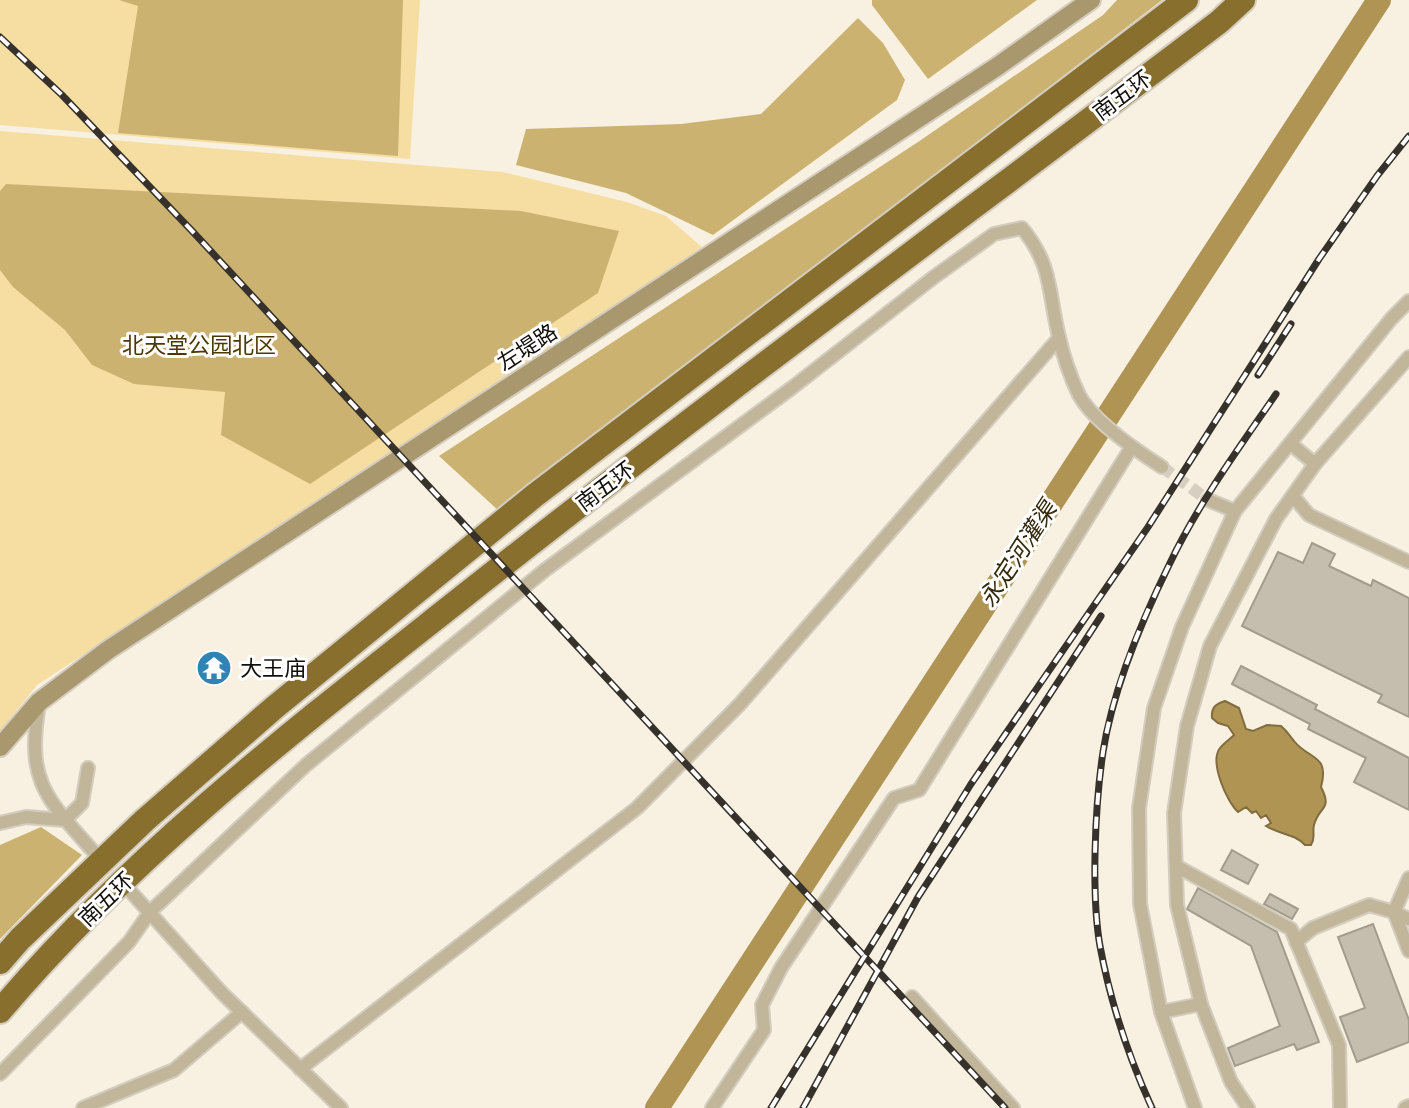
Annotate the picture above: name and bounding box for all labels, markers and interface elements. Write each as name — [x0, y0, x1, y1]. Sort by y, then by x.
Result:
street label: 南五环 — [1088, 66, 1156, 125]
street label: 左堤路 — [493, 319, 562, 376]
park label: 北天堂公园北区 — [122, 333, 276, 358]
street label: 南五环 — [571, 457, 639, 516]
water label: 永定河灌渠 — [974, 494, 1064, 612]
temple icon: 大王庙 — [195, 649, 233, 687]
place label: 大王庙 — [240, 656, 306, 681]
street label: 南五环 — [74, 867, 139, 931]

